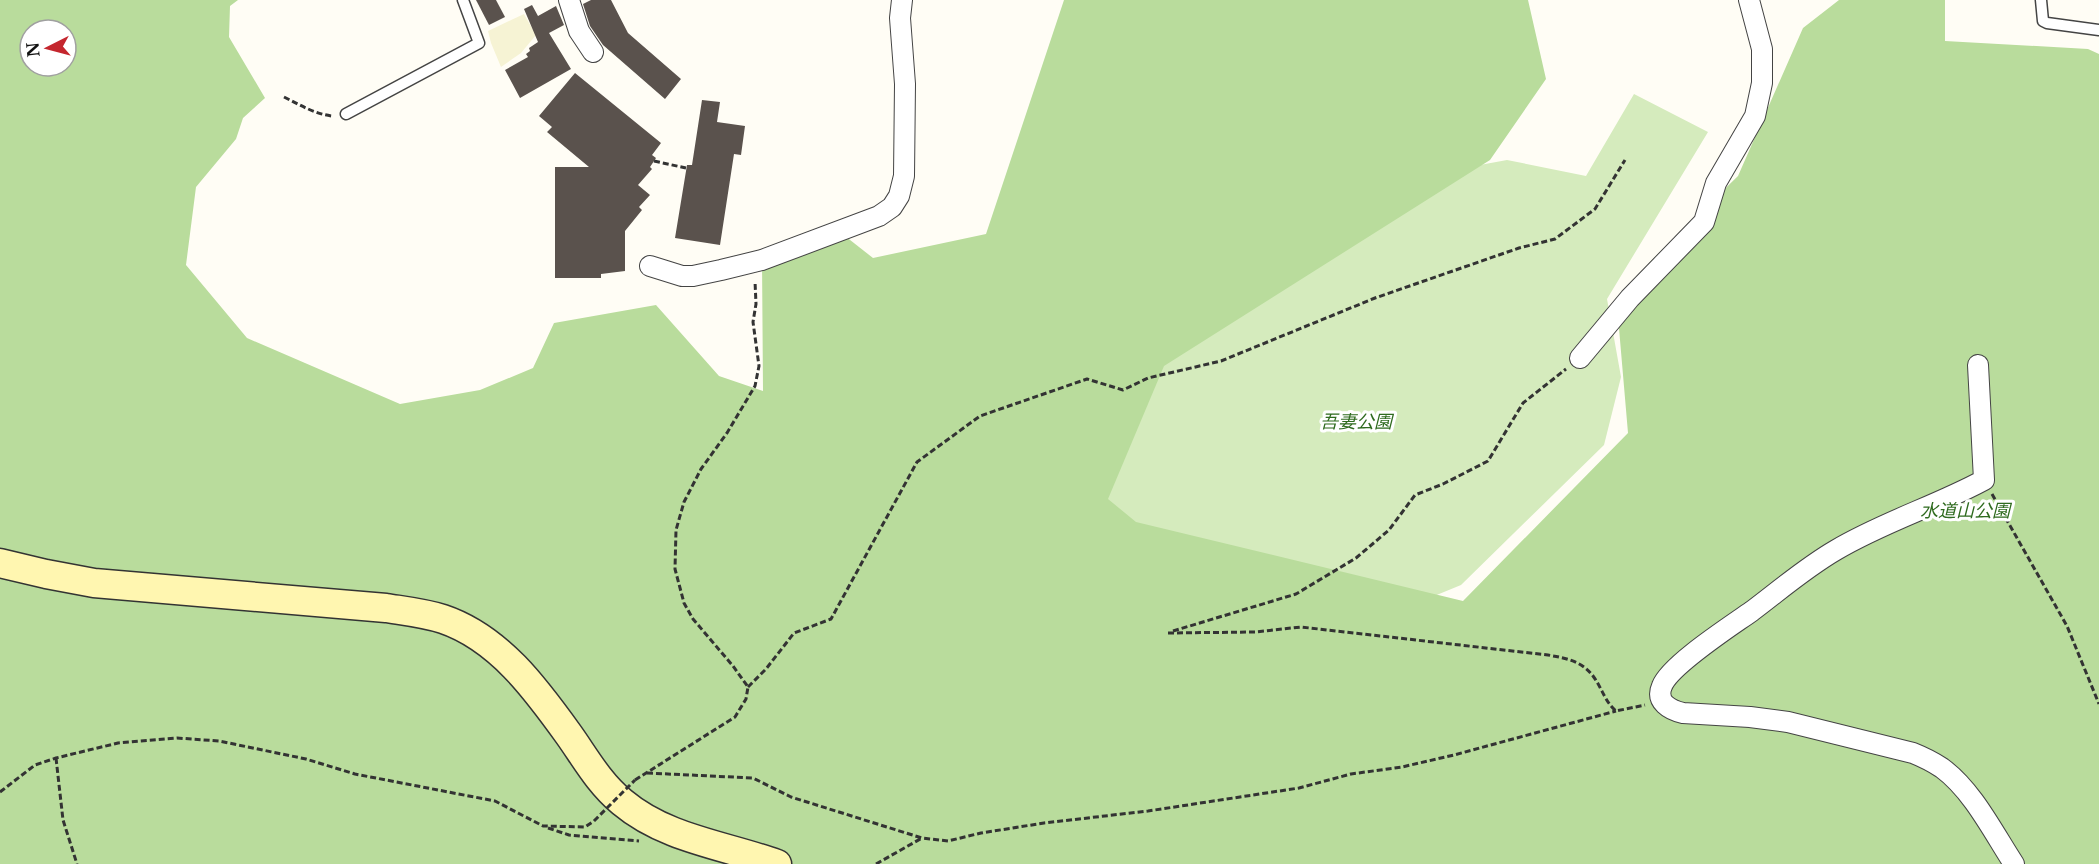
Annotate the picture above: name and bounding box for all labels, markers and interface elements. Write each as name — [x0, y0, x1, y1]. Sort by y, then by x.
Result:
north arrow — [18, 18, 78, 78]
text: N — [22, 41, 44, 58]
park label: 吾妻公園 — [1320, 411, 1395, 433]
park label: 水道山公園 — [1920, 500, 2013, 522]

